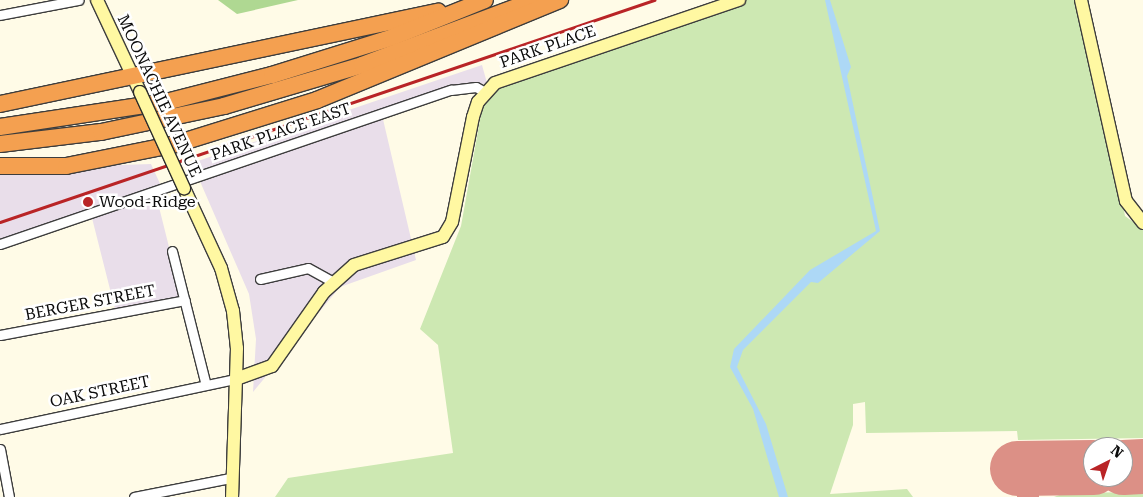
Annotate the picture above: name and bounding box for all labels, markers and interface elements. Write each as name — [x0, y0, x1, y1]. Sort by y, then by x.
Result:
street label: MOONACHIE AVENUE — [113, 12, 205, 180]
street label: PARK PLACE — [497, 22, 599, 72]
street label: PARK PLACE EAST — [209, 99, 353, 165]
place label: Wood-Ridge — [99, 192, 195, 212]
marker: Wood-Ridge — [81, 195, 95, 209]
street label: BERGER STREET — [23, 281, 157, 325]
street label: OAK STREET — [48, 372, 152, 412]
north arrow — [1083, 437, 1133, 487]
text: N — [1108, 442, 1127, 461]

